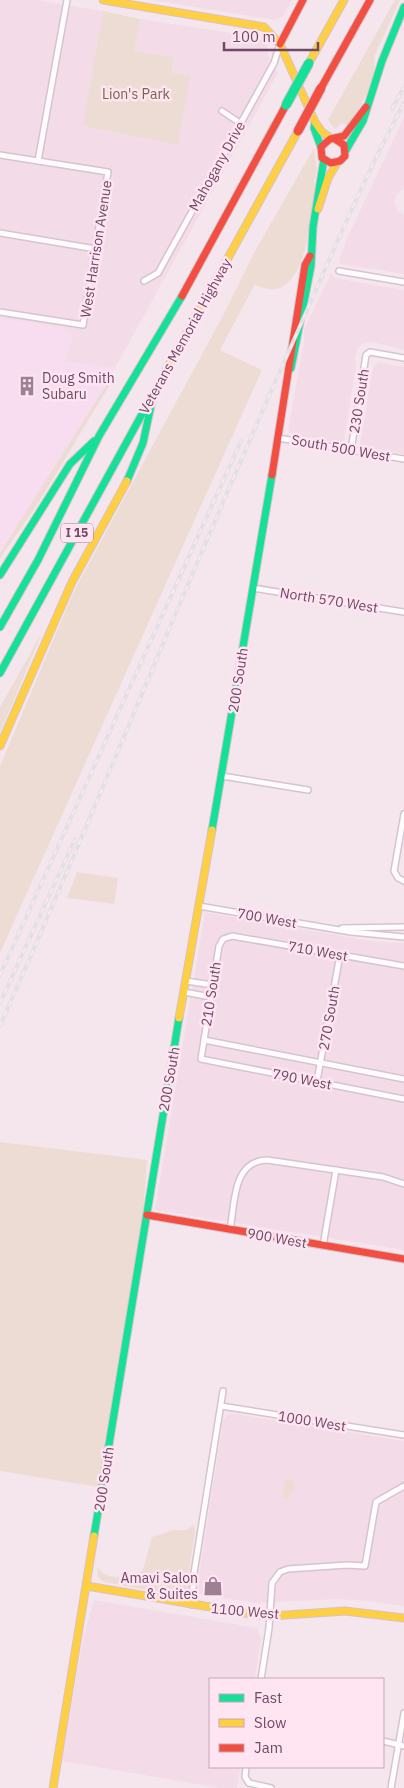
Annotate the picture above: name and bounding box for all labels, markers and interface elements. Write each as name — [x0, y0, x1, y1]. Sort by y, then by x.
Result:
scale bar — [224, 20, 318, 52]
text: 100 m — [232, 27, 276, 46]
park label: Lion's Park — [102, 85, 171, 103]
street label: Mahogany Drive — [185, 118, 249, 214]
street label: West Harrison Avenue — [76, 179, 116, 319]
street label: Veterans Memorial Highway — [135, 255, 235, 417]
street label: 230 South — [345, 367, 373, 435]
place label: Doug Smith Subaru — [42, 369, 115, 403]
building icon: Doug Smith Subaru — [16, 375, 38, 397]
street label: South 500 West — [290, 430, 392, 466]
road number: I 15 — [61, 524, 93, 542]
street label: North 570 West — [279, 583, 379, 617]
street label: 200 South — [224, 646, 252, 714]
street label: 700 West — [236, 904, 298, 932]
street label: 710 West — [287, 937, 349, 965]
street label: 210 South — [197, 960, 225, 1028]
street label: 270 South — [314, 984, 344, 1052]
street label: 200 South — [154, 1045, 184, 1113]
street label: 790 West — [271, 1064, 333, 1094]
street label: 900 West — [246, 1224, 308, 1252]
street label: 1000 West — [277, 1407, 347, 1435]
street label: 200 South — [90, 1445, 118, 1513]
place label: Amavi Salon & Suites — [121, 1569, 198, 1603]
shop icon: Amavi Salon & Suites — [202, 1575, 224, 1597]
street label: 1100 West — [210, 1599, 280, 1623]
legend — [209, 1678, 384, 1768]
text: Fast — [254, 1688, 282, 1707]
text: Slow — [254, 1713, 287, 1732]
text: Jam — [254, 1738, 283, 1757]

